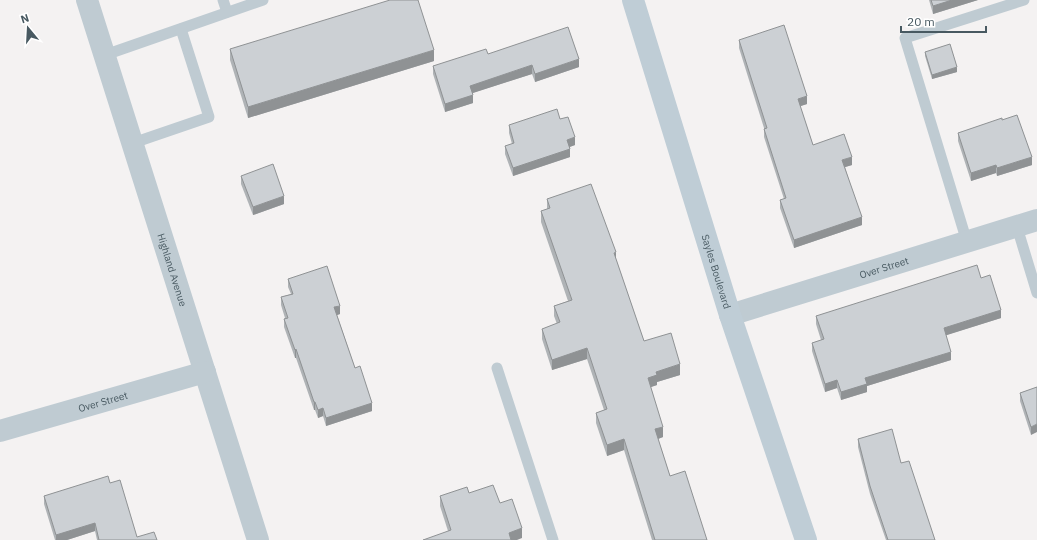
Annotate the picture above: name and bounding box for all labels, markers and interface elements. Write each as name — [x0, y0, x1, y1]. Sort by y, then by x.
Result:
north arrow — [8, 8, 48, 48]
scale bar — [901, 8, 986, 34]
text: N — [19, 11, 31, 26]
text: 20 m — [907, 14, 935, 29]
street label: Highland Avenue — [155, 232, 190, 308]
street label: Sayles Boulevard — [699, 233, 734, 310]
street label: Over Street — [858, 254, 911, 281]
street label: Over Street — [77, 388, 130, 415]

